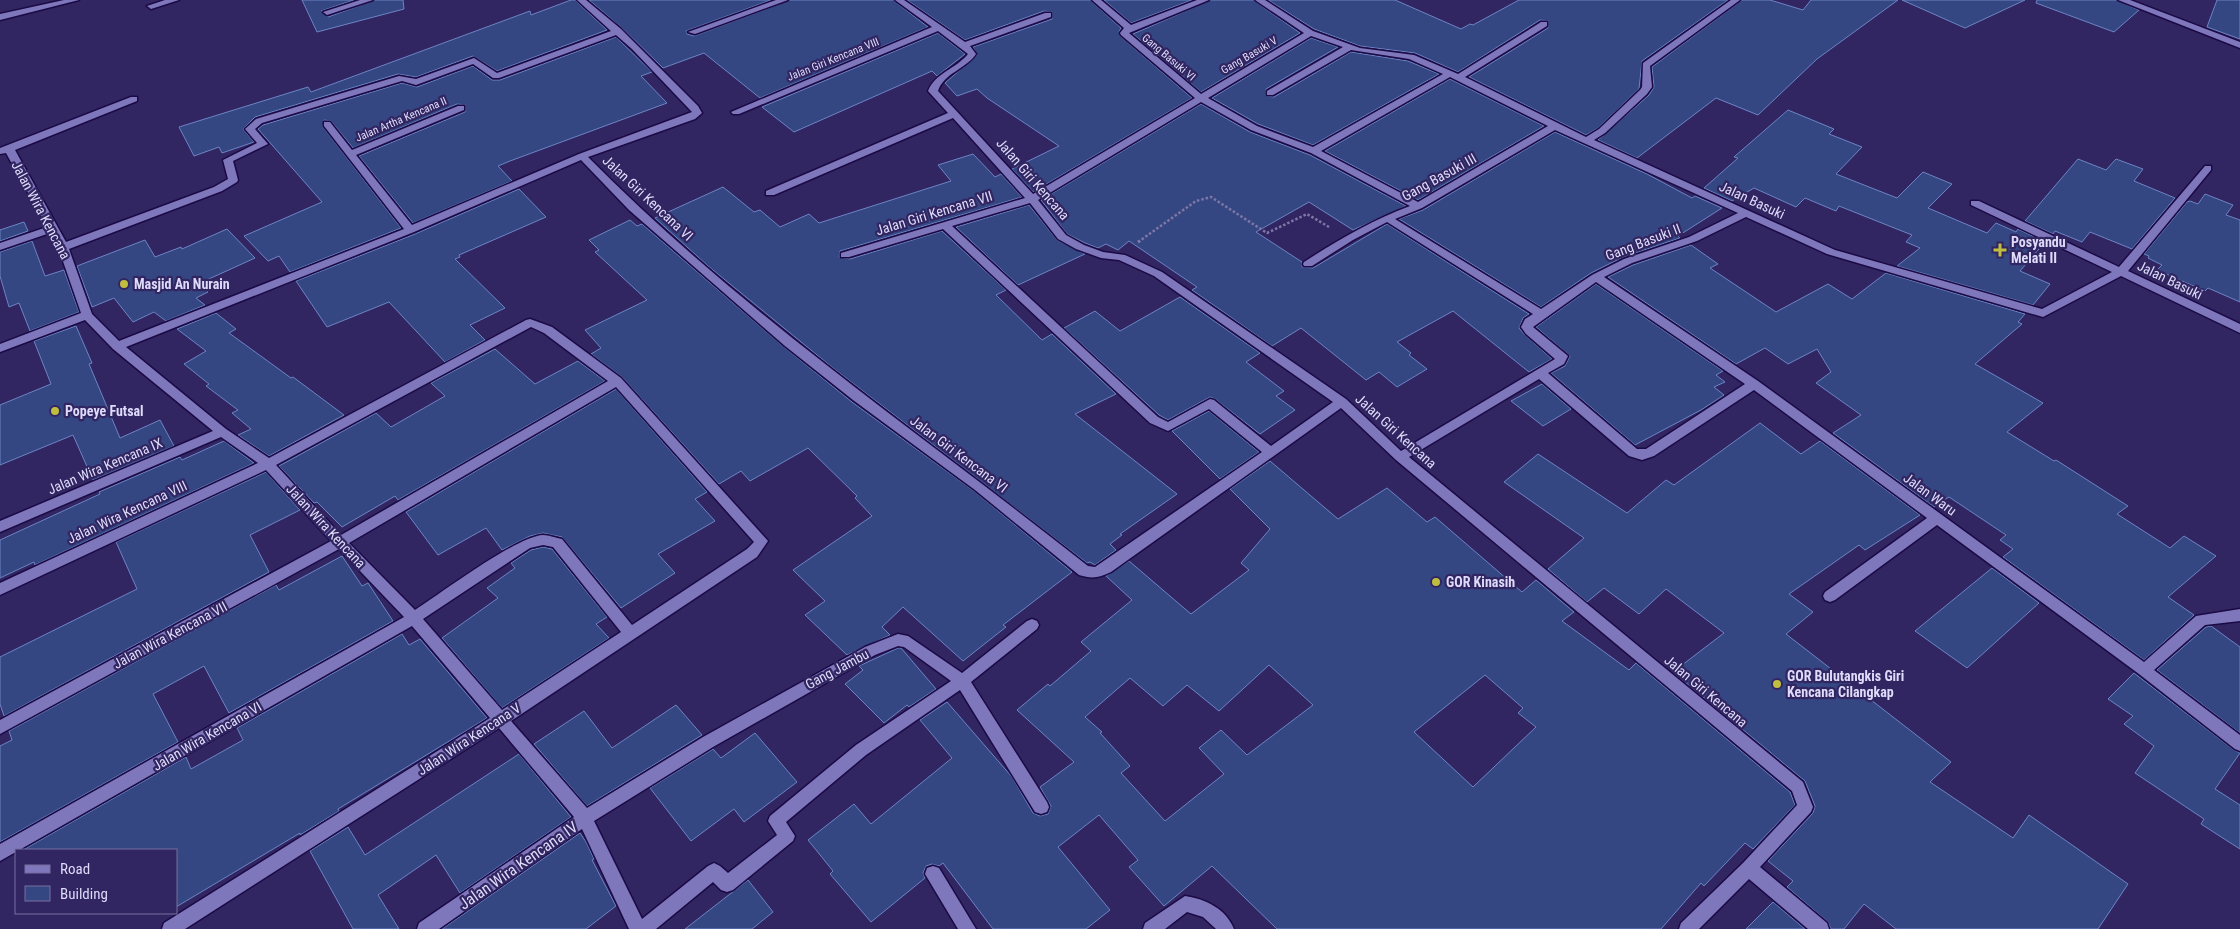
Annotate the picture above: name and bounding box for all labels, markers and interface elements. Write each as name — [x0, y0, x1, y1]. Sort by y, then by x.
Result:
street label: Gang Basuki VI — [1139, 31, 1198, 83]
street label: Gang Basuki V — [1219, 34, 1280, 77]
street label: Jalan Giri Kencana VIII — [785, 35, 881, 84]
street label: Jalan Artha Kencana II — [354, 94, 449, 145]
street label: Jalan Giri Kencana — [993, 135, 1073, 223]
street label: Gang Basuki III — [1399, 150, 1479, 204]
street label: Jalan Giri Kencana VI — [600, 152, 696, 244]
street label: Jalan Wira Kencana — [8, 158, 74, 262]
street label: Jalan Basuki — [1717, 178, 1787, 222]
street label: Jalan Giri Kencana VII — [874, 188, 994, 238]
street label: Gang Basuki II — [1603, 220, 1683, 264]
place label: Posyandu Melati II — [2011, 234, 2066, 266]
marker: Posyandu Melati II — [1993, 243, 2007, 257]
street label: Jalan Basuki — [2135, 257, 2205, 303]
place label: Masjid An Nurain — [134, 276, 230, 292]
marker: Masjid An Nurain — [118, 278, 130, 290]
street label: Jalan Giri Kencana — [1352, 391, 1440, 471]
place label: Popeye Futsal — [65, 403, 144, 419]
marker: Popeye Futsal — [49, 405, 61, 417]
street label: Jalan Giri Kencana VI — [907, 412, 1011, 496]
street label: Jalan Wira Kencana IX — [45, 434, 165, 497]
street label: Jalan Waru — [1900, 469, 1960, 519]
street label: Jalan Wira Kencana VIII — [65, 477, 189, 547]
street label: Jalan Wira Kencana — [283, 481, 369, 571]
place label: GOR Kinasih — [1446, 574, 1515, 590]
marker: GOR Kinasih — [1430, 576, 1442, 588]
street label: Jalan Wira Kencana VII — [110, 598, 230, 672]
street label: Gang Jambu — [803, 646, 871, 692]
street label: Jalan Giri Kencana — [1661, 652, 1751, 730]
place label: GOR Bulutangkis Giri Kencana Cilangkap — [1787, 668, 1904, 700]
marker: GOR Bulutangkis Giri Kencana Cilangkap — [1771, 678, 1783, 690]
street label: Jalan Wira Kencana VI — [150, 698, 264, 774]
street label: Jalan Wira Kencana V — [414, 700, 524, 778]
street label: Jalan Wira Kencana IV — [455, 817, 581, 914]
legend — [15, 849, 178, 914]
text: Road — [60, 860, 90, 878]
text: Building — [60, 885, 108, 903]

